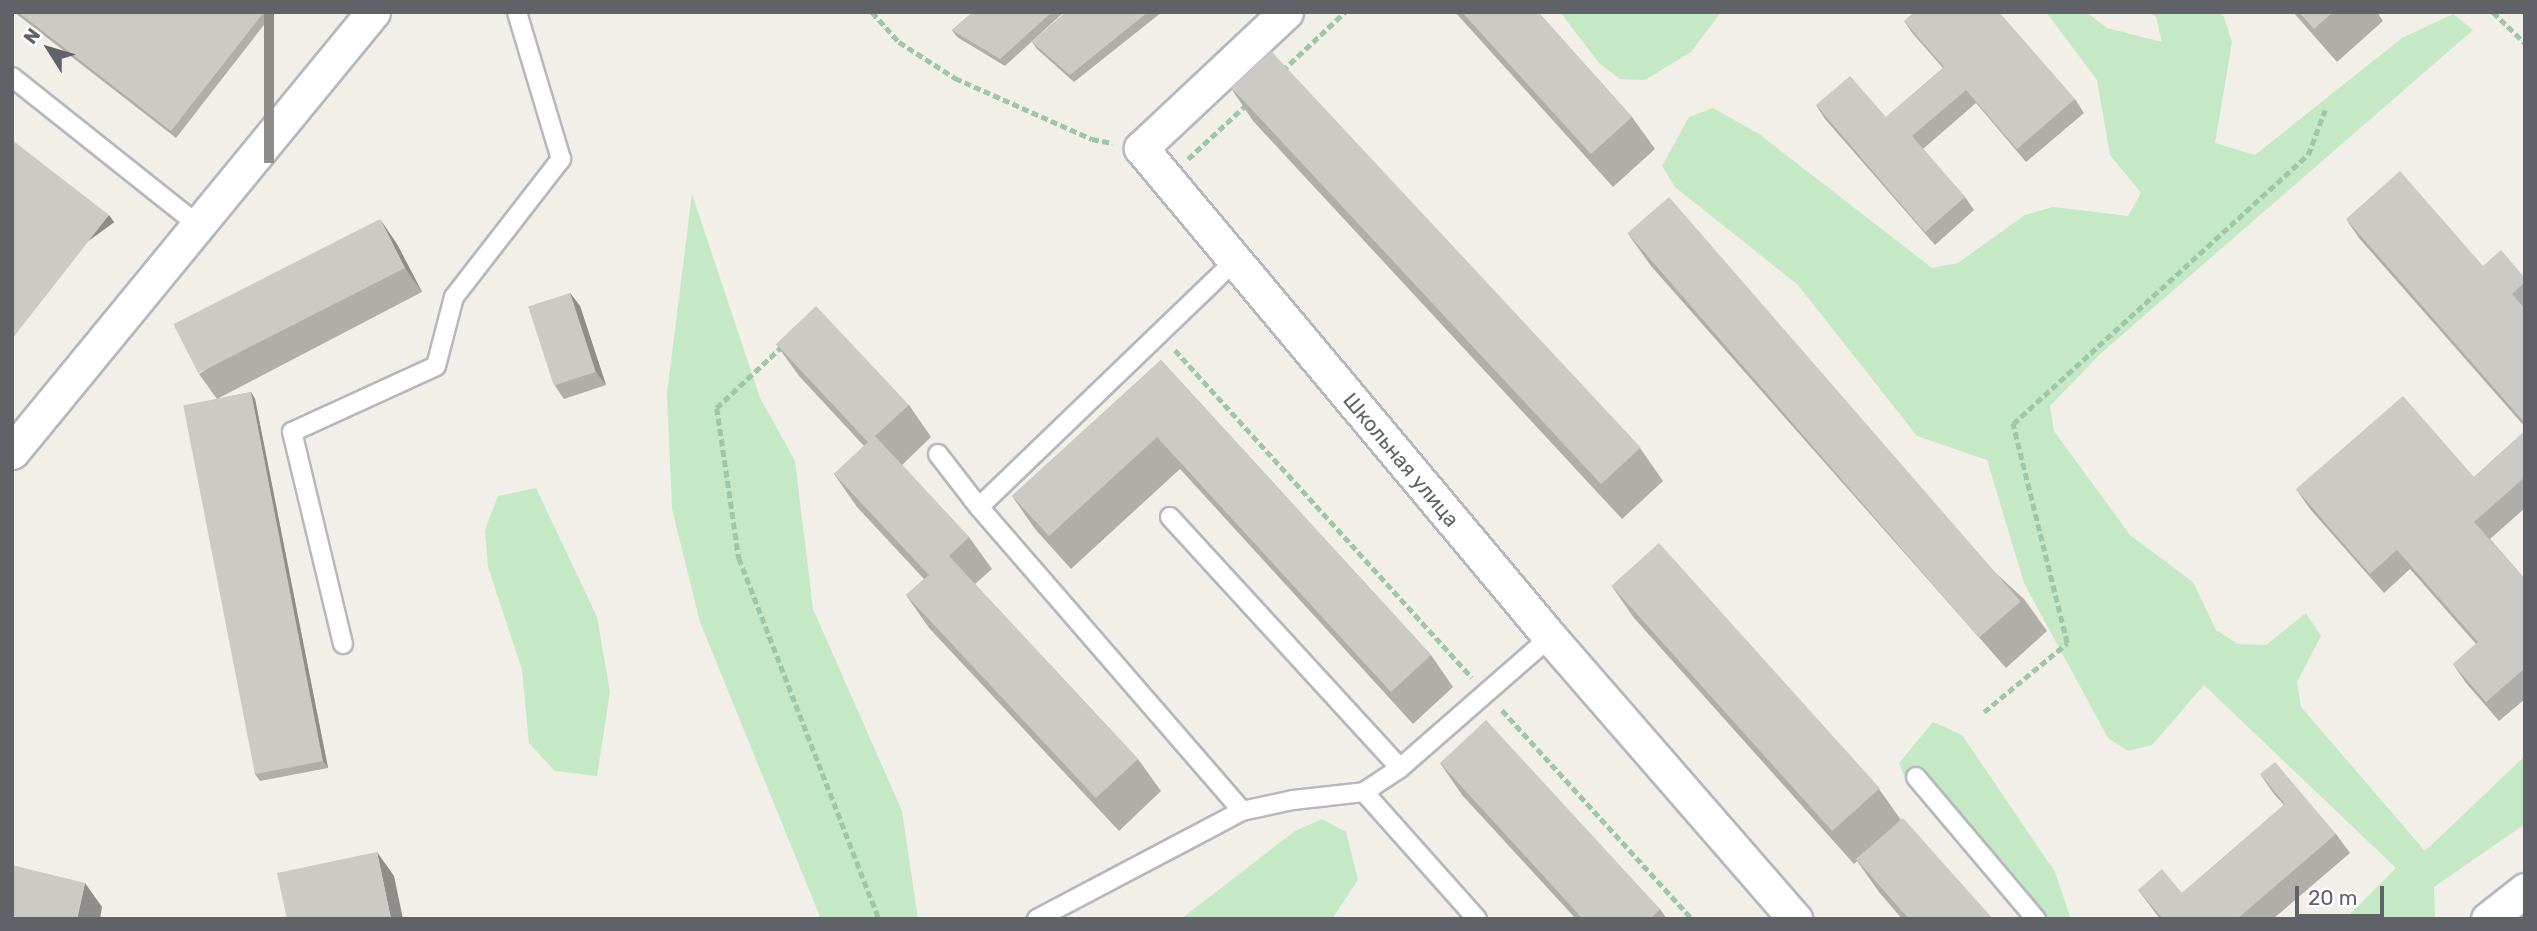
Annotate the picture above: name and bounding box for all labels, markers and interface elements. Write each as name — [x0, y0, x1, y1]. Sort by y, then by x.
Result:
north arrow — [14, 14, 84, 84]
text: N — [19, 24, 45, 48]
street label: Школьная улица — [1338, 388, 1464, 532]
scale bar — [2299, 872, 2388, 916]
text: 20 m — [2308, 885, 2357, 910]

